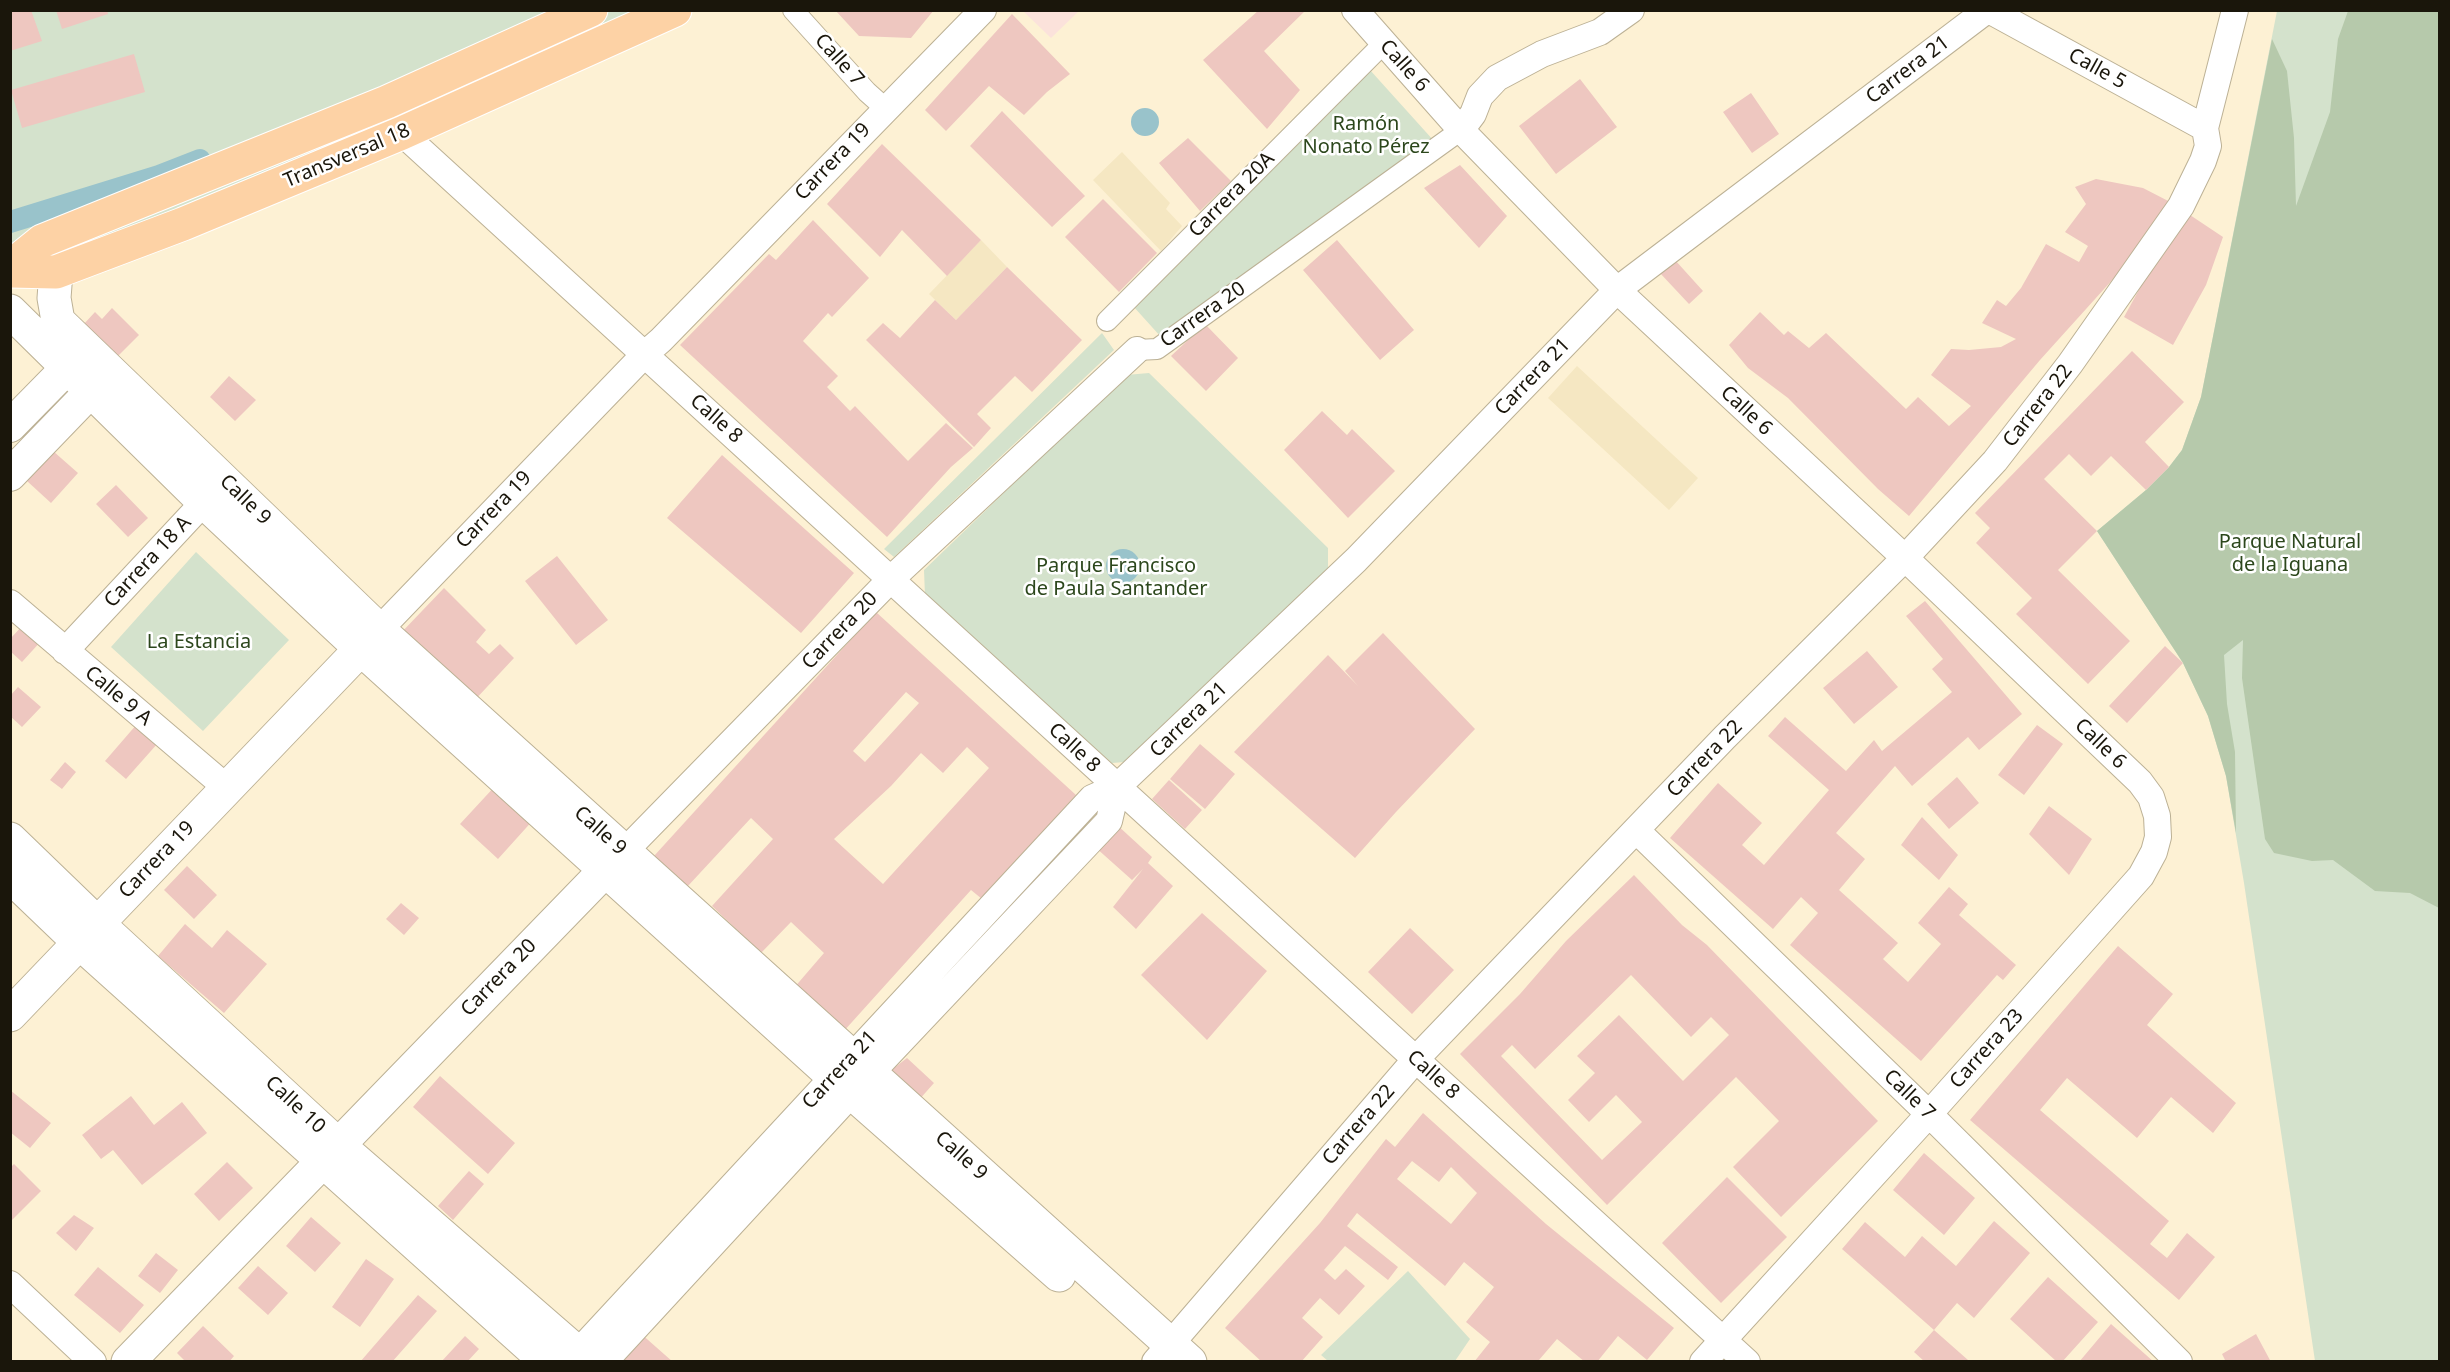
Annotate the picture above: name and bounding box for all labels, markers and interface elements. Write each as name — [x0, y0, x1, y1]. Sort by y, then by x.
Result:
street label: Calle 7 — [809, 29, 869, 91]
street label: Carrera 21 — [1861, 31, 1955, 109]
street label: Calle 6 — [1374, 35, 1434, 97]
street label: Calle 5 — [2064, 43, 2130, 95]
park label: Ramón Nonato Pérez — [1302, 112, 1430, 159]
street label: Carrera 19 — [790, 118, 876, 206]
street label: Transversal 18 — [280, 119, 414, 193]
street label: Carrera 20A — [1184, 147, 1280, 243]
street label: Carrera 20 — [1156, 277, 1250, 353]
street label: Carrera 21 — [1490, 333, 1576, 421]
street label: Carrera 22 — [1998, 360, 2078, 452]
street label: Calle 6 — [1715, 381, 1777, 441]
street label: Calle 8 — [685, 389, 747, 449]
street label: Carrera 19 — [451, 466, 537, 554]
street label: Calle 9 — [214, 470, 276, 530]
street label: Carrera 18 A — [100, 511, 196, 613]
park label: Parque Natural de la Iguana — [2219, 530, 2361, 577]
park label: Parque Francisco de Paula Santander — [1024, 554, 1208, 601]
street label: Carrera 20 — [797, 587, 883, 675]
park label: La Estancia — [147, 630, 251, 654]
street label: Calle 9 A — [80, 661, 156, 731]
street label: Carrera 21 — [1145, 677, 1233, 763]
street label: Calle 6 — [2069, 714, 2131, 774]
street label: Carrera 22 — [1662, 715, 1748, 803]
street label: Calle 8 — [1043, 718, 1105, 778]
street label: Calle 9 — [569, 801, 631, 861]
street label: Carrera 19 — [114, 816, 200, 904]
street label: Carrera 20 — [456, 934, 542, 1022]
street label: Carrera 23 — [1945, 1004, 2029, 1094]
street label: Carrera 21 — [798, 1026, 882, 1114]
street label: Calle 8 — [1402, 1045, 1464, 1105]
street label: Calle 7 — [1878, 1065, 1940, 1125]
street label: Calle 10 — [260, 1071, 330, 1139]
street label: Carrera 22 — [1318, 1080, 1400, 1170]
street label: Calle 9 — [930, 1126, 992, 1186]

